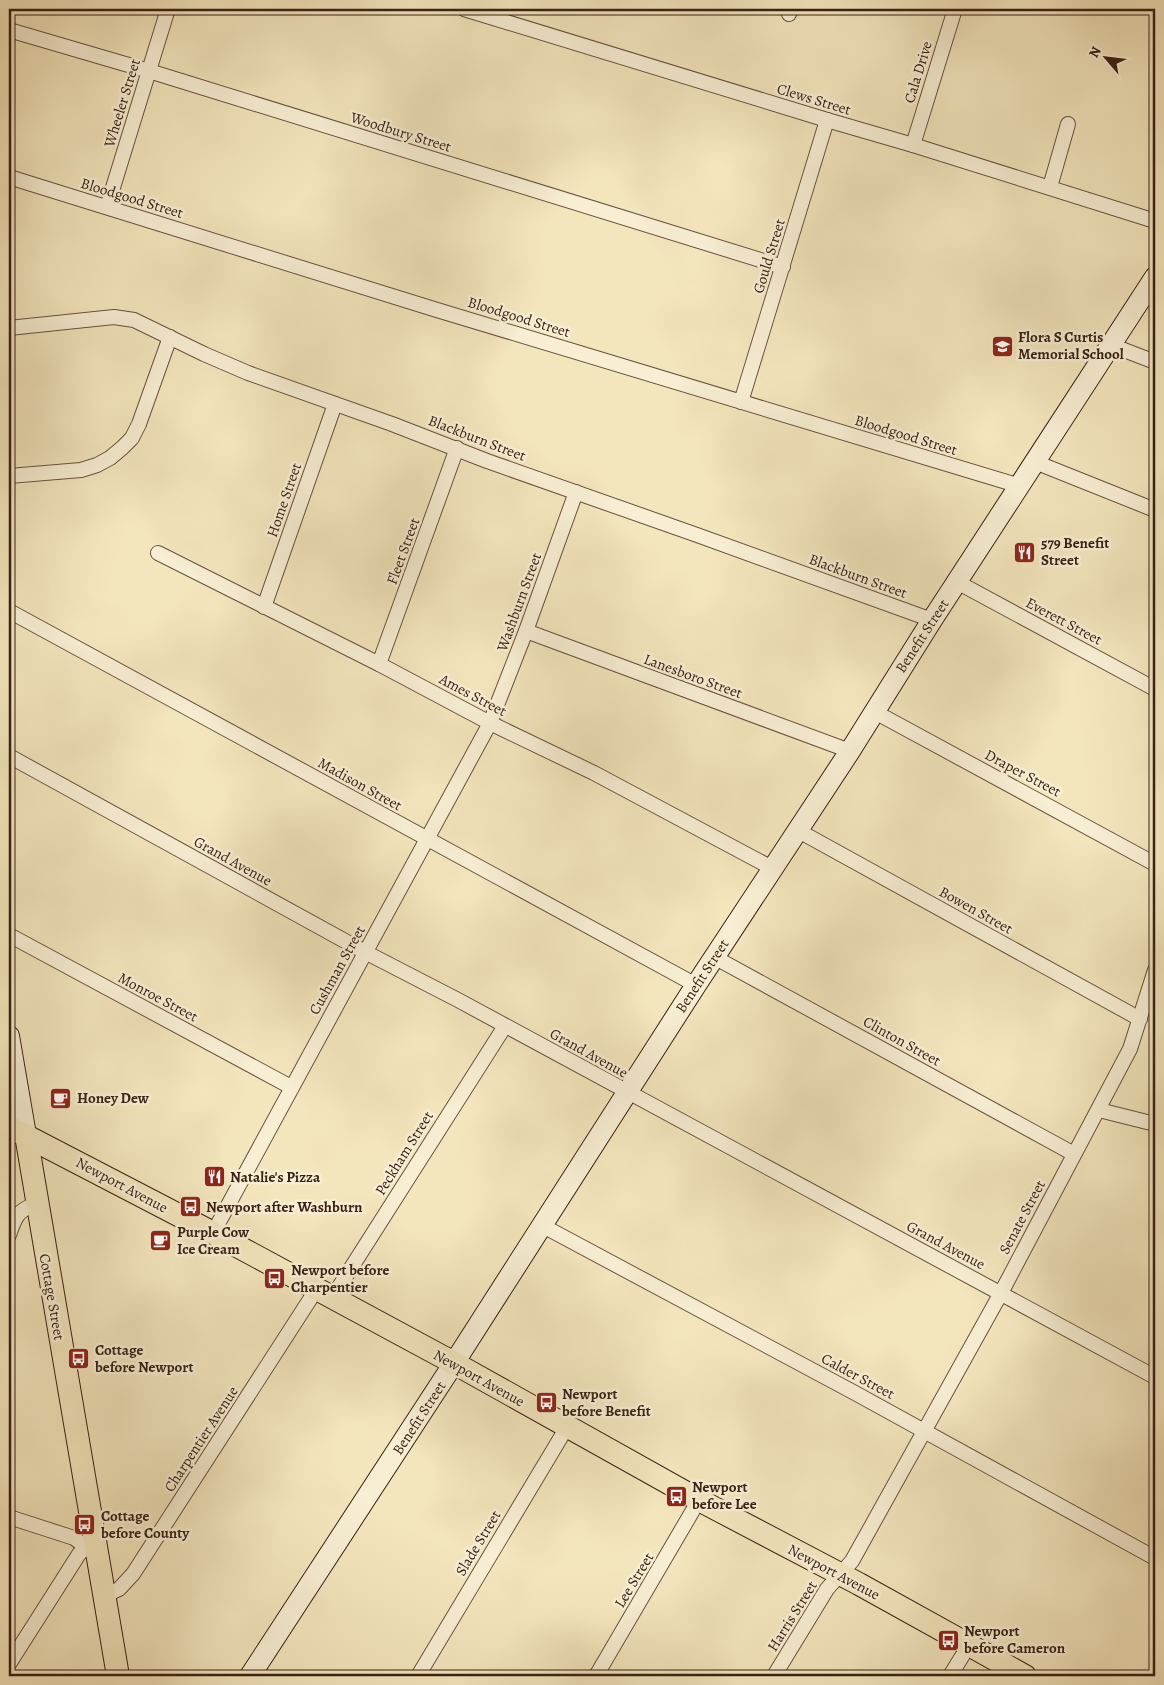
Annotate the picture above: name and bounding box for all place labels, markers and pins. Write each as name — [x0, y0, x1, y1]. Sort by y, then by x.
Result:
place label: Flora S Curtis Memorial School — [1018, 327, 1124, 364]
school or university icon: Flora S Curtis Memorial School — [990, 334, 1014, 358]
place label: 579 Benefit Street — [1041, 533, 1109, 570]
restaurant icon: 579 Benefit Street — [1013, 540, 1037, 564]
cafe icon: Honey Dew — [49, 1086, 73, 1110]
place label: Honey Dew — [77, 1088, 150, 1108]
restaurant icon: Natalie's Pizza — [202, 1165, 226, 1189]
place label: Natalie's Pizza — [230, 1167, 321, 1187]
bus stop icon: Newport after Washburn — [178, 1195, 202, 1219]
place label: Newport after Washburn — [206, 1197, 363, 1217]
place label: Purple Cow Ice Cream — [177, 1222, 250, 1259]
cafe icon: Purple Cow Ice Cream — [149, 1229, 173, 1253]
place label: Newport before Charpentier — [291, 1260, 390, 1297]
bus stop icon: Newport before Charpentier — [263, 1267, 287, 1291]
place label: Cottage before Newport — [94, 1340, 193, 1377]
bus stop icon: Cottage before Newport — [67, 1347, 91, 1371]
place label: Newport before Benefit — [561, 1384, 651, 1421]
bus stop icon: Newport before Benefit — [534, 1391, 558, 1415]
place label: Newport before Lee — [691, 1477, 757, 1514]
bus stop icon: Newport before Lee — [664, 1484, 688, 1508]
place label: Cottage before County — [100, 1506, 190, 1543]
bus stop icon: Cottage before County — [73, 1513, 97, 1537]
place label: Newport before Cameron — [963, 1621, 1066, 1658]
bus stop icon: Newport before Cameron — [936, 1628, 960, 1652]

